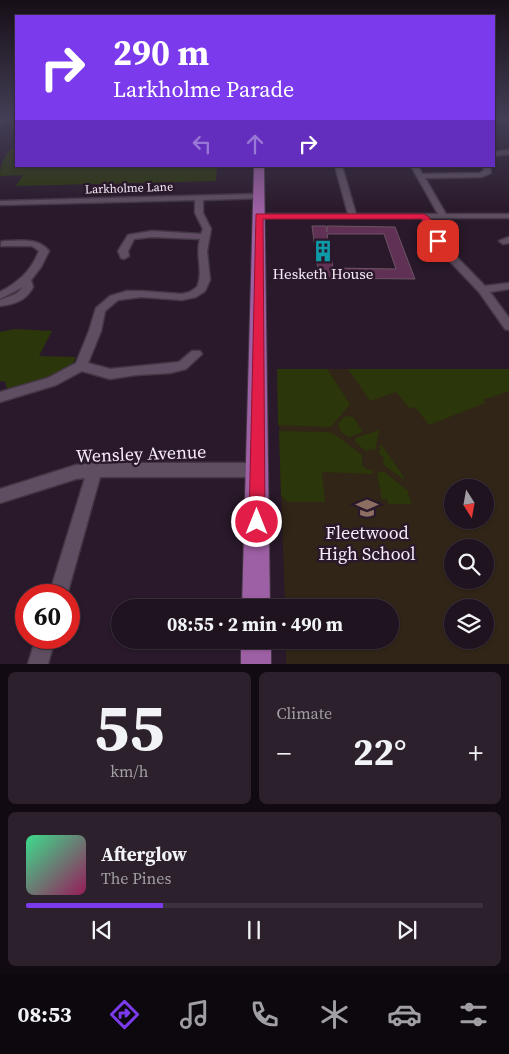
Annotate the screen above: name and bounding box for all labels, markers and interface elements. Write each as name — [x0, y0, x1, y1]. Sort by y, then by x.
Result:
text: 290 m — [113, 29, 209, 77]
icon: right — [30, 35, 95, 100]
text: Larkholme Parade — [113, 74, 294, 104]
icon: left — [188, 130, 216, 158]
icon: ahead — [241, 130, 269, 158]
icon: right — [294, 130, 322, 158]
street label: Larkholme Lane — [85, 178, 173, 198]
pin — [417, 220, 459, 262]
icon: arrive — [424, 227, 452, 255]
building icon: Hesketh House — [310, 238, 336, 264]
place label: Hesketh House — [273, 263, 374, 284]
street label: Wensley Avenue — [75, 439, 207, 468]
north arrow — [444, 479, 494, 529]
map controls — [444, 479, 494, 649]
position arrow — [230, 495, 282, 547]
school or university icon: Fleetwood High School — [354, 495, 380, 521]
place label: Fleetwood High School — [318, 520, 416, 566]
button: search — [444, 539, 494, 589]
speed limit sign: 60 — [15, 584, 80, 649]
button: layers — [444, 599, 494, 649]
text: 08:55 · 2 min · 490 m — [167, 611, 343, 637]
text: 55 — [94, 683, 164, 772]
text: Climate — [277, 702, 332, 724]
text: 22° — [353, 726, 407, 778]
text: − — [277, 734, 291, 772]
text: + — [468, 734, 483, 772]
text: km/h — [110, 760, 148, 782]
text: Afterglow — [101, 841, 187, 867]
text: The Pines — [101, 867, 171, 889]
icon: previous — [88, 916, 116, 944]
icon: pause — [240, 916, 268, 944]
icon: next — [393, 916, 421, 944]
icon: directions — [107, 997, 142, 1032]
icon: music — [177, 997, 212, 1032]
icon: phone — [247, 997, 282, 1032]
icon: climate — [317, 997, 352, 1032]
icon: car — [387, 997, 422, 1032]
icon: filters — [456, 997, 491, 1032]
text: 08:53 — [17, 999, 72, 1029]

